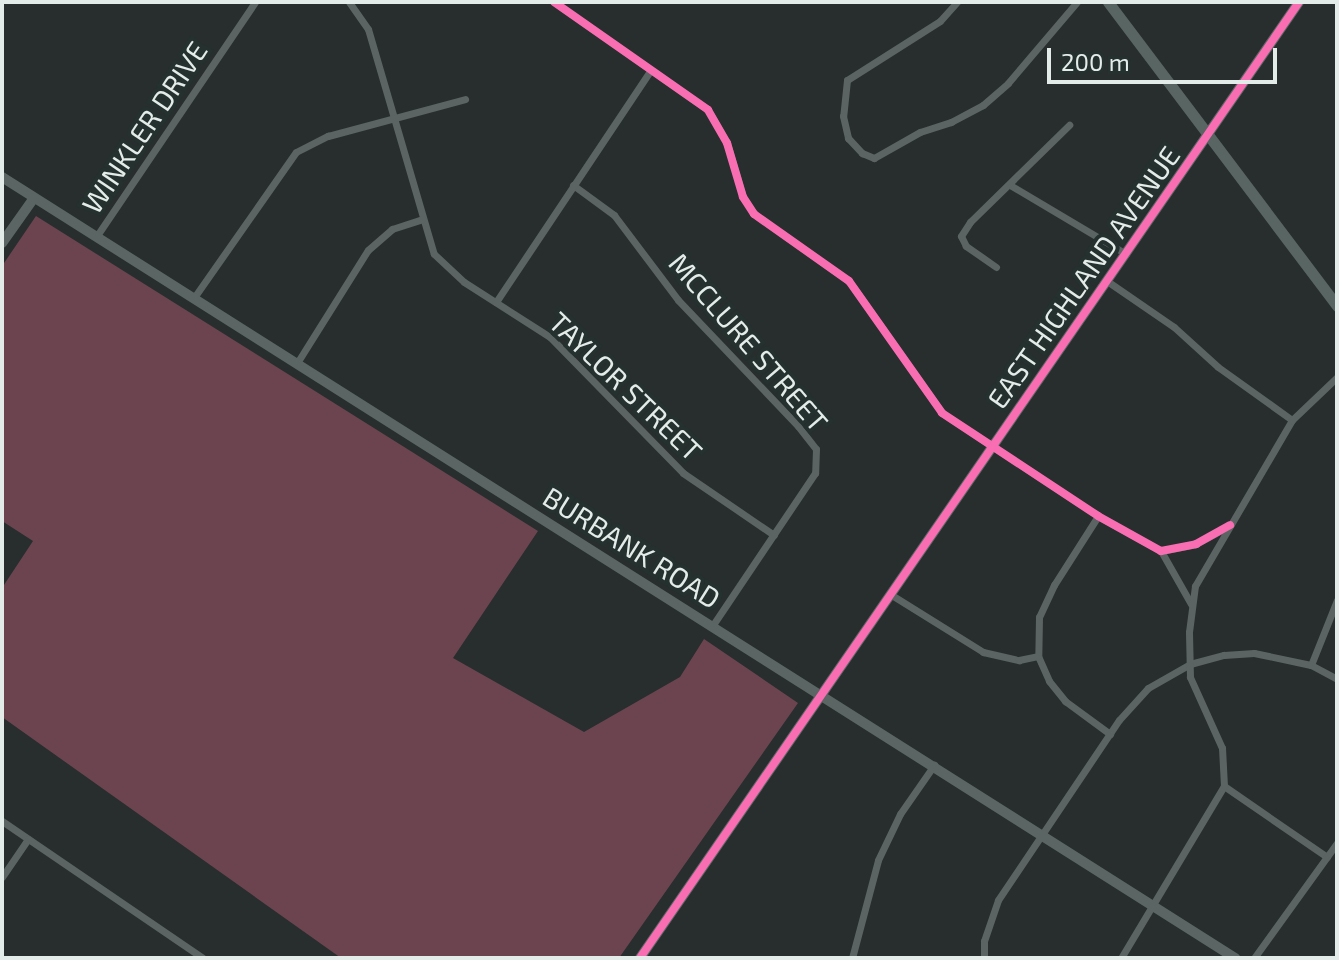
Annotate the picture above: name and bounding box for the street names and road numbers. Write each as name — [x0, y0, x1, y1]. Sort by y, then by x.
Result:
street label: WINKLER DRIVE — [74, 35, 214, 219]
street label: EAST HIGHLAND AVENUE — [979, 139, 1187, 415]
street label: MCCLURE STREET — [663, 246, 835, 438]
street label: TAYLOR STREET — [543, 305, 709, 467]
street label: BURBANK ROAD — [537, 479, 727, 615]

